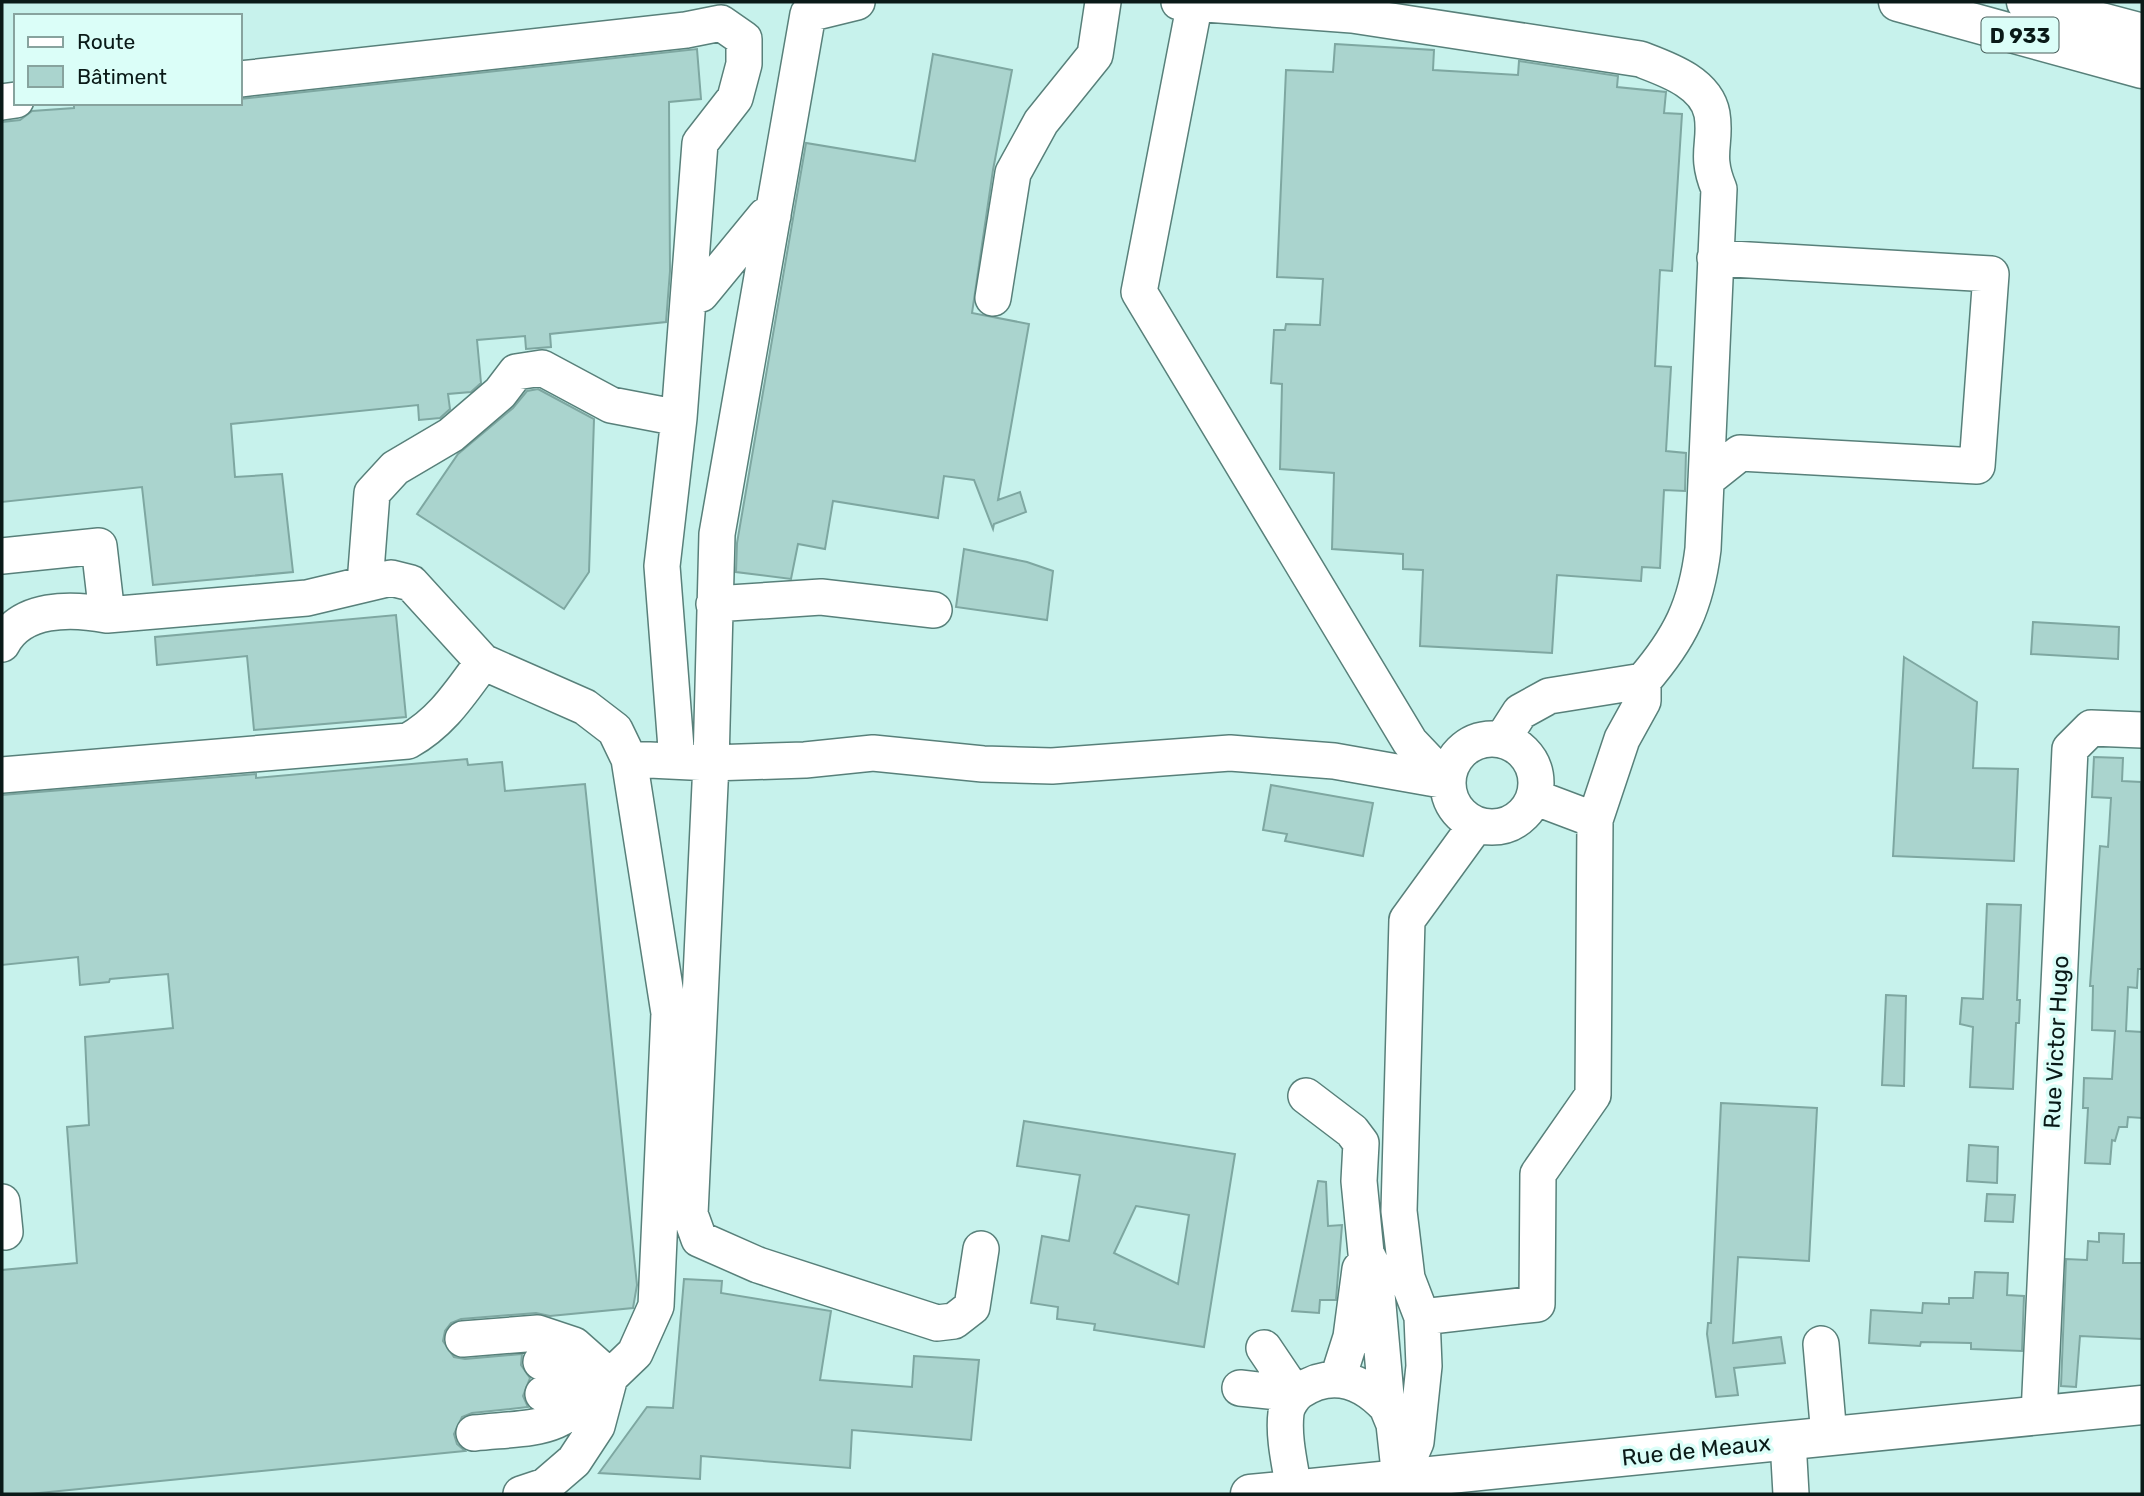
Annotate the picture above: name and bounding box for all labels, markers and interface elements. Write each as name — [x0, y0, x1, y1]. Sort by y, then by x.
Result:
legend — [14, 14, 242, 105]
road number: D 933 — [1982, 18, 2058, 52]
text: Route — [77, 29, 135, 54]
text: Bâtiment — [77, 64, 167, 89]
street label: Rue Victor Hugo — [2037, 955, 2075, 1129]
street label: Rue de Meaux — [1620, 1428, 1772, 1472]

